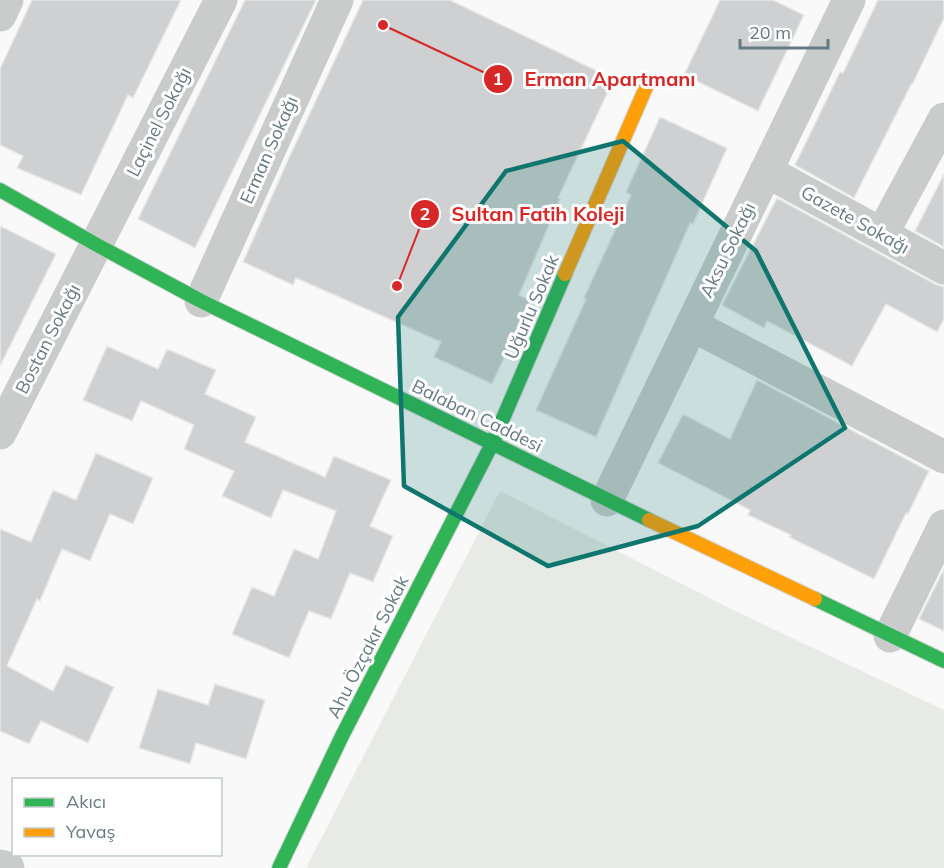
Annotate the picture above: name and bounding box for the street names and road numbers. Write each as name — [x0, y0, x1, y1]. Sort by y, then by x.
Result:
street label: Laçinel Sokağı — [121, 63, 196, 180]
street label: Erman Sokağı — [235, 92, 303, 207]
street label: Gazete Sokağı — [797, 180, 913, 259]
street label: Aksu Sokağı — [695, 198, 760, 301]
street label: Uğurlu Sokak — [499, 251, 564, 362]
street label: Bostan Sokağı — [10, 280, 85, 398]
street label: Balaban Caddesi — [408, 374, 546, 457]
street label: Ahu Özçakır Sokak — [322, 571, 414, 722]

